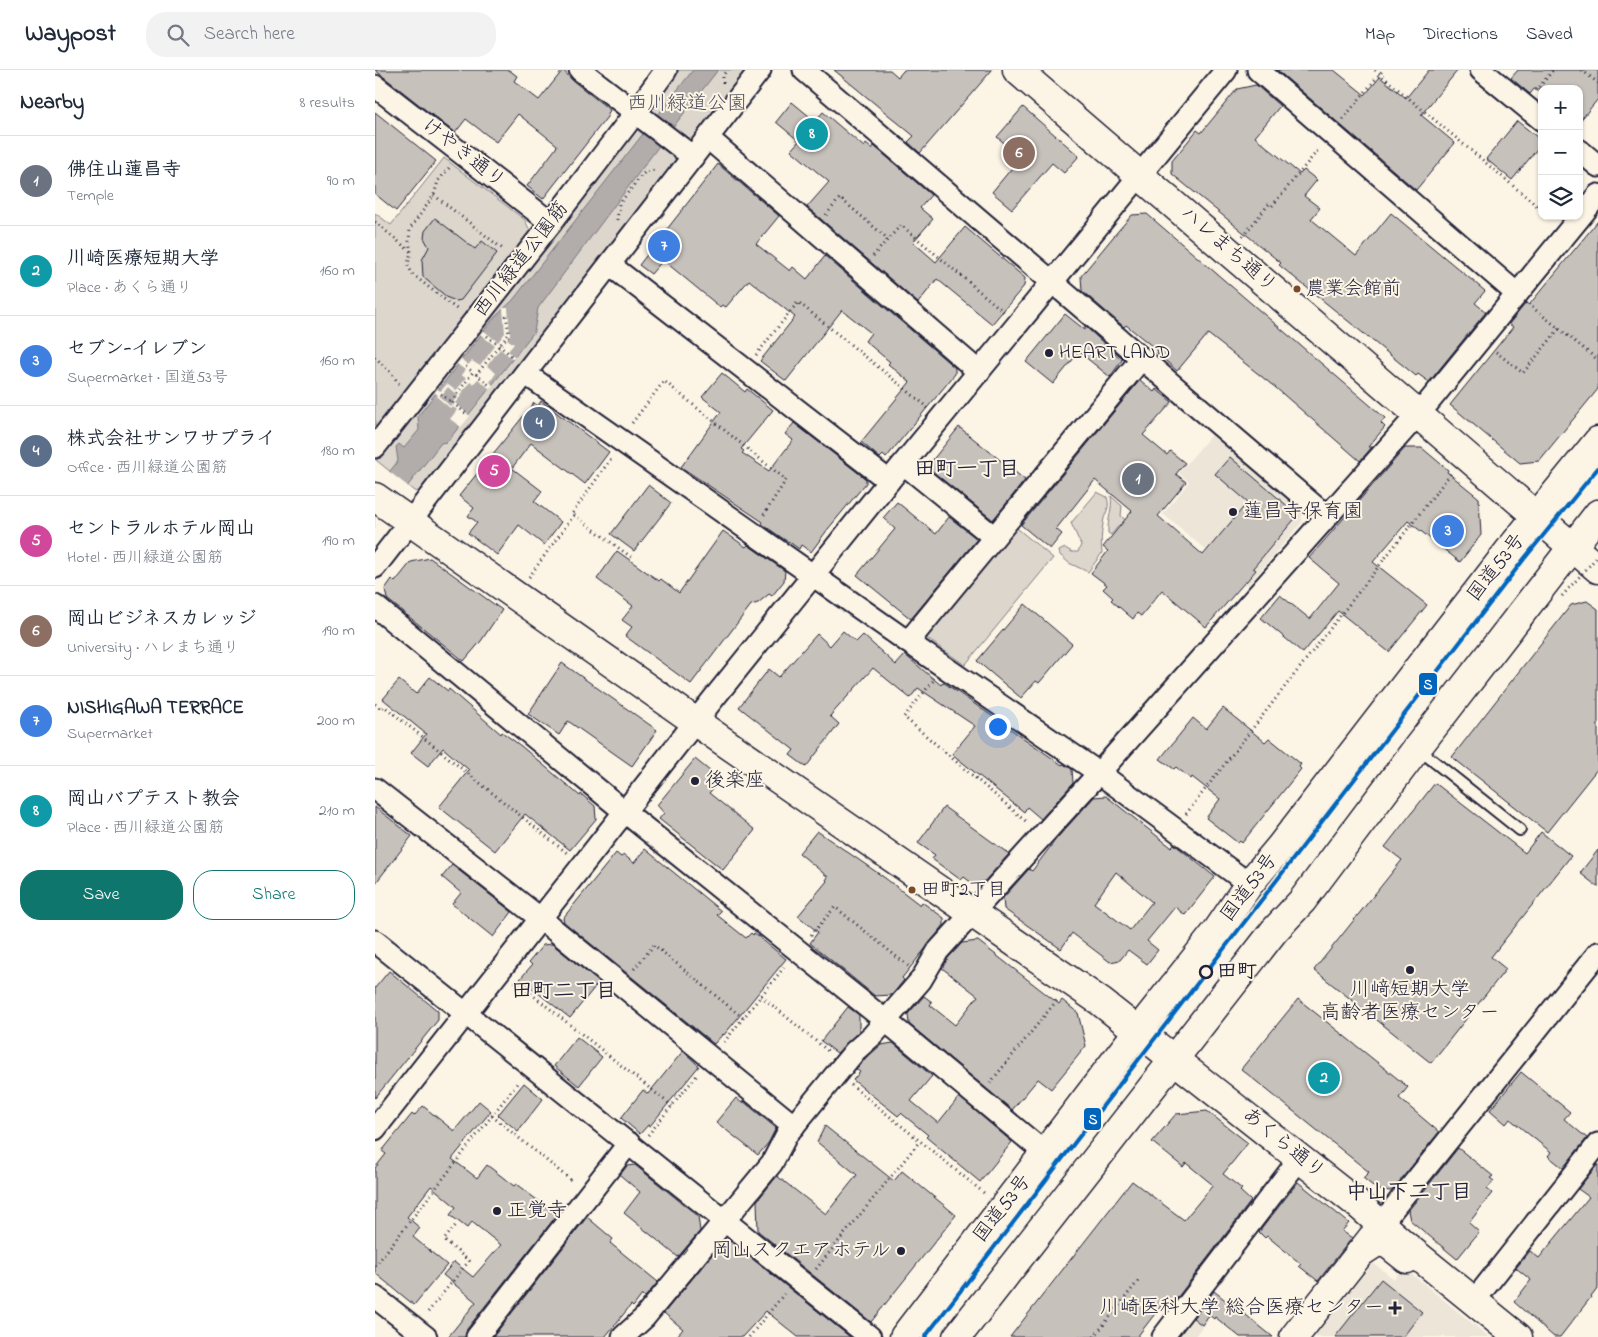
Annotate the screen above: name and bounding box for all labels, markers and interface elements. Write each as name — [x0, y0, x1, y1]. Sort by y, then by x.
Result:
search box — [146, 12, 496, 57]
text: Waypost — [25, 17, 116, 52]
icon: search — [164, 21, 192, 49]
text: Search here — [204, 21, 295, 48]
text: Map — [1365, 22, 1395, 48]
text: Directions — [1423, 22, 1498, 48]
text: Saved — [1526, 22, 1573, 48]
map controls — [1538, 85, 1583, 220]
button: + — [1538, 85, 1583, 130]
text: Nearby — [20, 88, 84, 118]
park label: 西川緑道公園 — [627, 90, 747, 119]
text: 8 results — [299, 91, 355, 115]
street label: けやき通り — [415, 112, 511, 196]
pin: 8 — [796, 115, 828, 153]
button: − — [1538, 130, 1583, 175]
pin: 6 — [1003, 134, 1035, 172]
text: 佛住山蓮昌寺 — [67, 157, 181, 184]
text: 1 — [33, 169, 39, 193]
text: 90 m — [327, 169, 355, 193]
button: layers — [1538, 175, 1583, 220]
text: Temple — [67, 184, 114, 208]
street label: 西川緑道公園筋 — [467, 196, 577, 324]
street label: ハレまち通り — [1173, 200, 1283, 300]
pin: 7 — [648, 227, 680, 265]
text: 川崎医療短期大学 — [67, 246, 219, 273]
text: 2 — [32, 259, 40, 283]
text: 160 m — [320, 259, 355, 283]
text: Place · あくら通り — [67, 276, 192, 300]
place label: 農業会館前 — [1306, 276, 1401, 303]
marker: 農業会館前 — [1292, 284, 1302, 294]
text: セブン-イレブン — [67, 336, 207, 363]
place label: HEART LAND — [1059, 339, 1170, 368]
marker: HEART LAND — [1043, 347, 1055, 359]
text: 3 — [33, 349, 39, 373]
text: 160 m — [320, 349, 355, 373]
text: Supermarket · 国道53号 — [67, 366, 228, 390]
pin: 4 — [523, 404, 555, 442]
text: 株式会社サンワサプライ — [67, 426, 276, 453]
text: 4 — [33, 439, 39, 463]
text: 180 m — [321, 439, 355, 463]
pin: 5 — [478, 452, 510, 490]
district label: 田町一丁目 — [915, 455, 1020, 485]
text: Office · 西川緑道公園筋 — [67, 456, 227, 480]
pin: 1 — [1122, 460, 1154, 498]
place label: 蓮昌寺保育園 — [1243, 498, 1363, 527]
marker: 蓮昌寺保育園 — [1227, 506, 1239, 518]
pin: 3 — [1432, 512, 1464, 550]
text: セントラルホテル岡山 — [67, 516, 255, 543]
street label: 国道53号 — [1461, 528, 1533, 608]
text: 5 — [31, 529, 41, 553]
text: 190 m — [322, 529, 355, 553]
text: Hotel · 西川緑道公園筋 — [67, 546, 223, 570]
text: 岡山ビジネスカレッジ — [67, 606, 256, 633]
text: 6 — [32, 619, 40, 643]
text: 190 m — [322, 619, 355, 643]
text: University · ハレまち通り — [67, 636, 239, 660]
line badge: S — [1418, 672, 1438, 696]
text: S — [1424, 675, 1433, 696]
text: NISHIGAWA TERRACE — [67, 695, 244, 722]
text: 7 — [33, 709, 39, 733]
text: 200 m — [317, 709, 355, 733]
your location — [985, 714, 1011, 740]
text: Supermarket — [67, 722, 153, 746]
place label: 後楽座 — [705, 767, 765, 796]
marker: 後楽座 — [689, 775, 701, 787]
text: 岡山バプテスト教会 — [67, 786, 240, 813]
text: 8 — [33, 799, 39, 823]
text: 210 m — [319, 799, 355, 823]
text: Place · 西川緑道公園筋 — [67, 816, 224, 840]
street label: 国道53号 — [1214, 847, 1286, 929]
button: Save — [20, 870, 183, 920]
button: Share — [193, 870, 355, 920]
place label: 田町2丁目 — [921, 877, 1006, 904]
marker: 田町2丁目 — [907, 885, 917, 895]
place label: 田町 — [1217, 958, 1257, 987]
marker: 川﨑短期大学 高齢者医療センター — [1404, 964, 1416, 976]
marker: 田町 — [1199, 965, 1213, 979]
place label: 川﨑短期大学 高齢者医療センター — [1320, 976, 1500, 1028]
district label: 田町二丁目 — [512, 977, 617, 1007]
pin: 2 — [1308, 1059, 1340, 1097]
street label: あくら通り — [1235, 1101, 1331, 1187]
line badge: S — [1083, 1107, 1102, 1131]
text: S — [1089, 1110, 1098, 1131]
street label: 国道53号 — [967, 1169, 1039, 1249]
district label: 中山下二丁目 — [1346, 1178, 1472, 1208]
place label: 正覚寺 — [507, 1197, 567, 1226]
marker: 正覚寺 — [491, 1205, 503, 1217]
place label: 岡山スクエアホテル — [712, 1237, 891, 1266]
marker: 岡山スクエアホテル — [895, 1245, 907, 1257]
place label: 川崎医科大学 総合医療センター — [1100, 1294, 1384, 1323]
marker: 川崎医科大学 総合医療センター — [1388, 1301, 1402, 1315]

